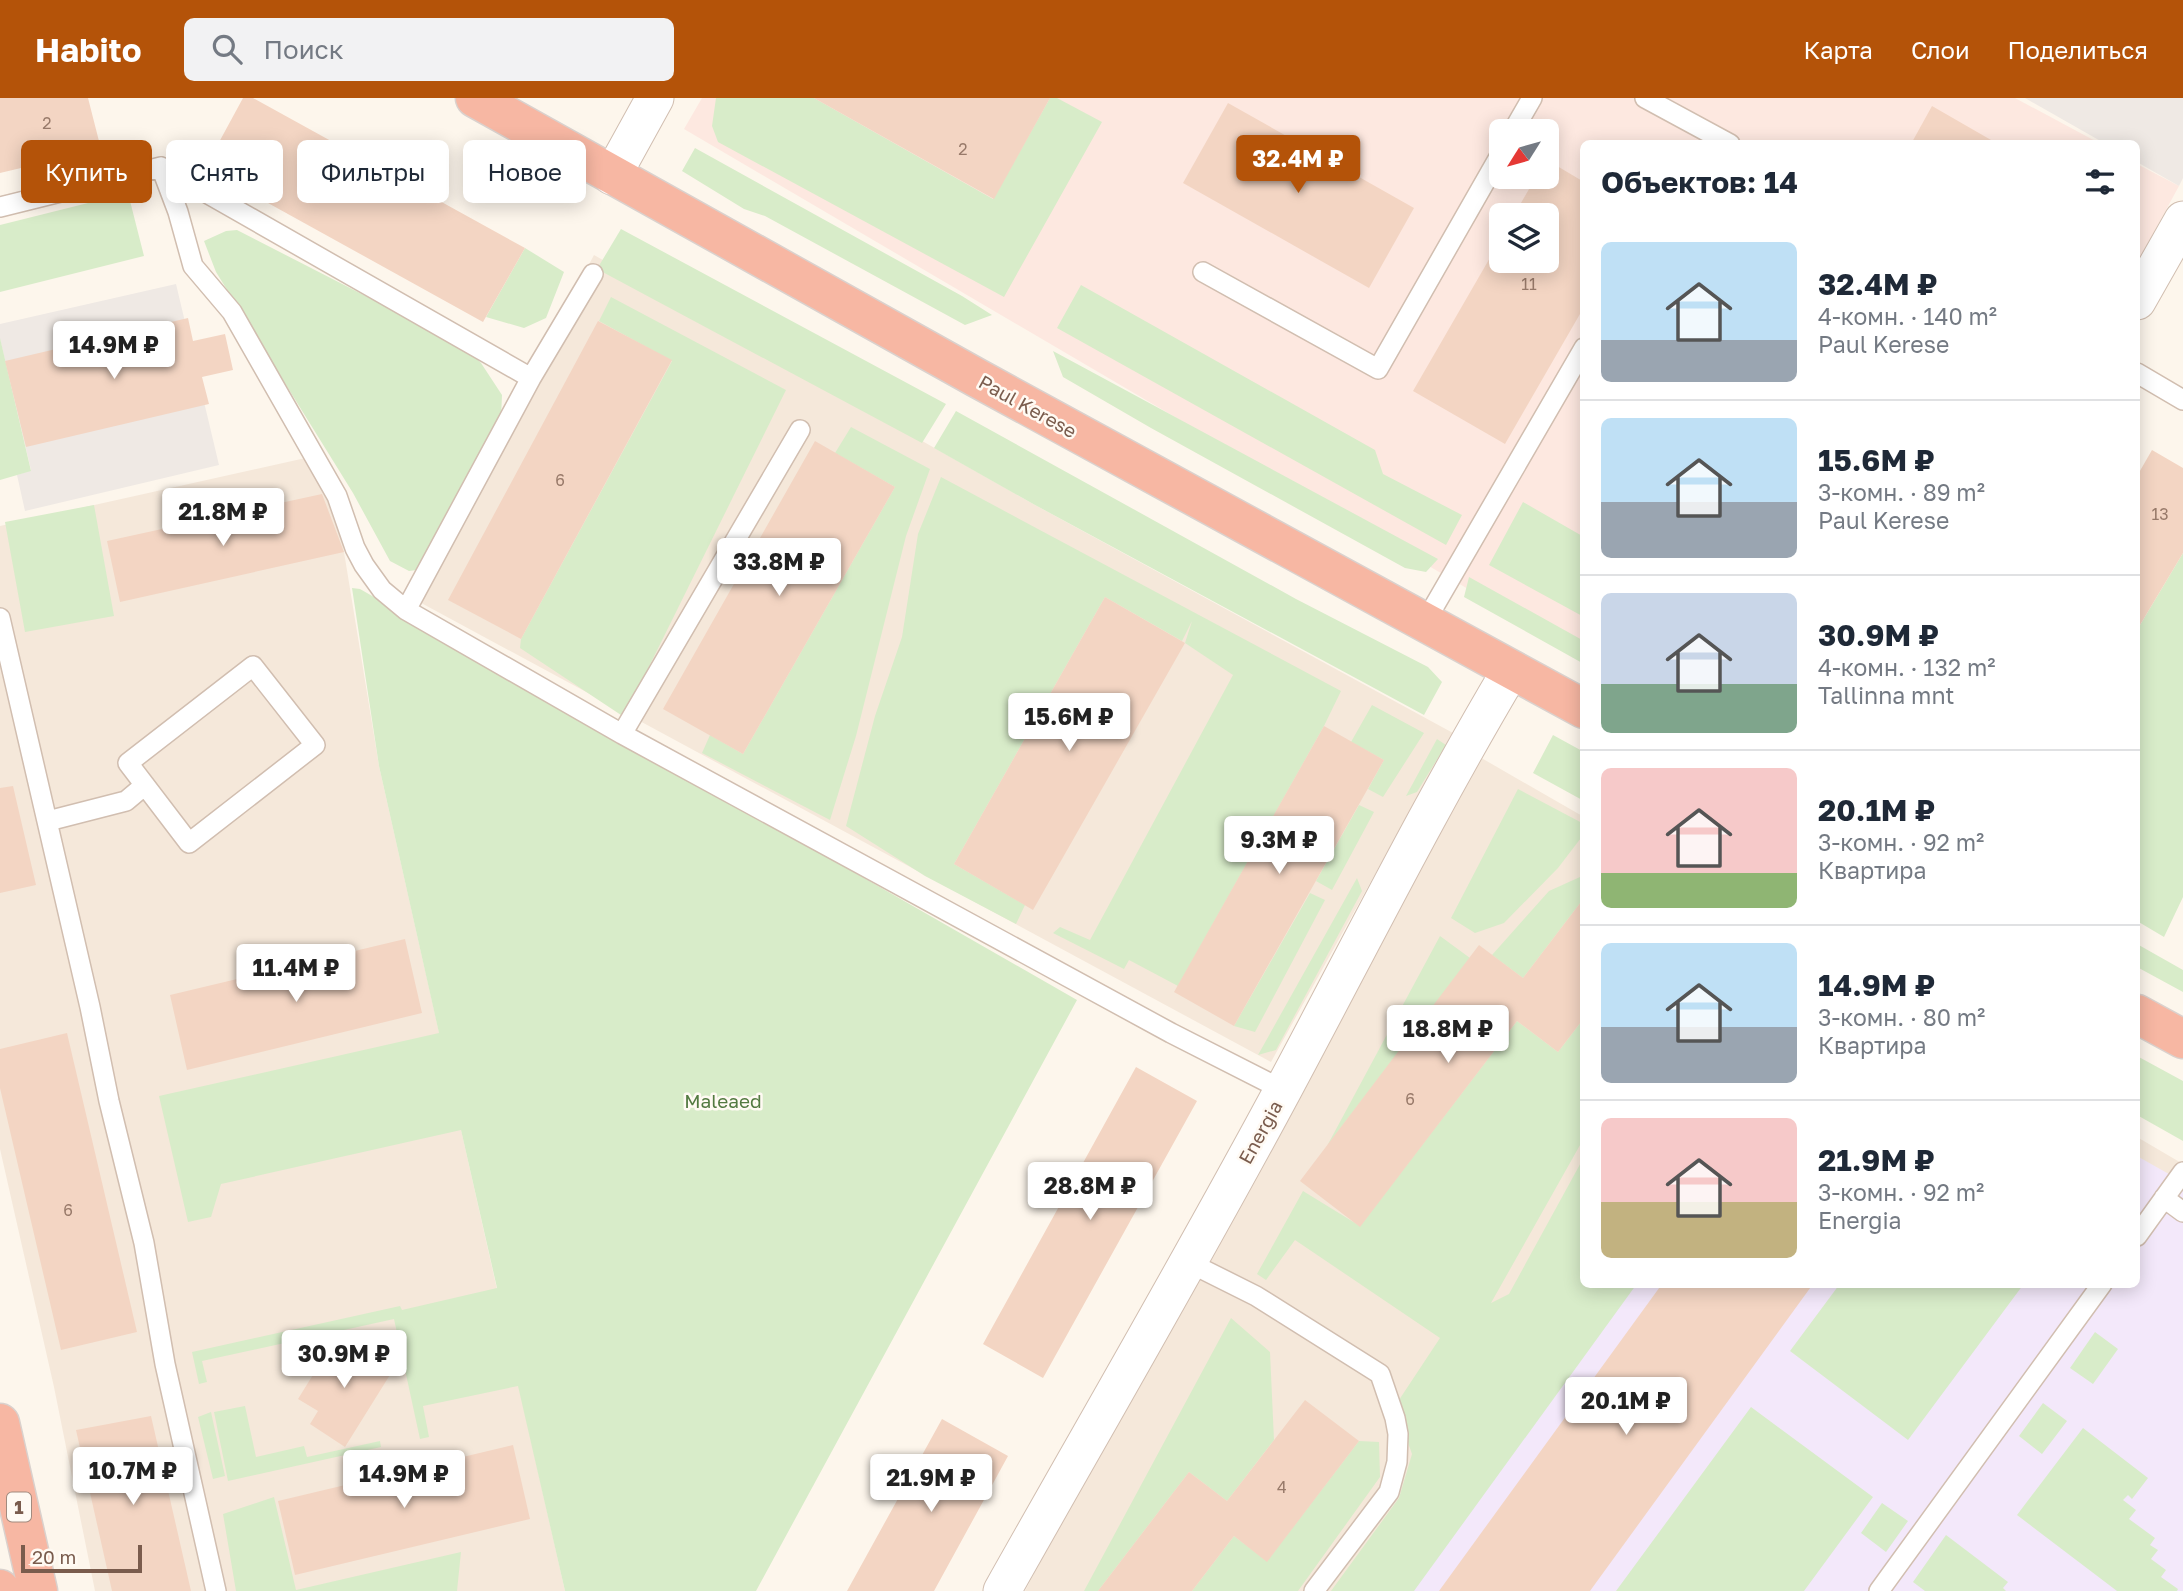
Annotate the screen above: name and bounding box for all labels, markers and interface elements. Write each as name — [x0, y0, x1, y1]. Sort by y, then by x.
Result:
search box — [184, 18, 674, 81]
text: Habito — [35, 30, 142, 69]
icon: search — [208, 30, 246, 68]
text: Поиск — [264, 34, 344, 65]
text: Карта — [1803, 35, 1873, 64]
text: Слои — [1911, 35, 1970, 64]
text: Поделиться — [2008, 35, 2148, 64]
house number: 2 — [42, 113, 52, 133]
north arrow — [1489, 119, 1559, 189]
map controls — [1489, 119, 1559, 273]
pin: 32.4M ₽ — [1233, 136, 1363, 195]
house number: 2 — [958, 139, 968, 159]
chip: Купить — [21, 140, 152, 203]
chip: Снять — [166, 140, 283, 203]
chip: Фильтры — [297, 140, 449, 203]
chip: Новое — [463, 140, 586, 203]
text: 32.4M ₽ — [1252, 144, 1344, 172]
icon: filters — [2081, 163, 2119, 201]
text: Объектов: 14 — [1601, 164, 1798, 200]
button: layers — [1489, 203, 1559, 273]
text: 32.4M ₽ — [1818, 266, 1937, 302]
icon: home — [1657, 270, 1741, 354]
house number: 11 — [1521, 274, 1537, 294]
text: 4-комн. · 140 m² — [1818, 302, 1997, 330]
pin: 14.9M ₽ — [49, 322, 179, 381]
text: 14.9M ₽ — [69, 330, 159, 358]
text: Paul Kerese — [1818, 330, 1949, 358]
street label: Paul Kerese — [975, 370, 1081, 442]
text: 15.6M ₽ — [1818, 442, 1935, 478]
icon: home — [1657, 446, 1741, 530]
house number: 6 — [555, 470, 565, 490]
text: 3-комн. · 89 m² — [1818, 478, 1985, 506]
pin: 21.8M ₽ — [158, 489, 288, 548]
text: 21.8M ₽ — [178, 497, 268, 525]
house number: 13 — [2151, 504, 2169, 524]
text: Paul Kerese — [1818, 506, 1949, 534]
pin: 33.8M ₽ — [714, 538, 844, 598]
text: 33.8M ₽ — [733, 547, 825, 575]
text: 30.9M ₽ — [1818, 617, 1939, 653]
icon: home — [1657, 621, 1741, 705]
text: 4-комн. · 132 m² — [1818, 653, 1996, 681]
text: Tallinna mnt — [1818, 681, 1955, 709]
pin: 15.6M ₽ — [1004, 694, 1134, 753]
text: 15.6M ₽ — [1024, 702, 1114, 730]
text: 20.1M ₽ — [1818, 792, 1935, 828]
icon: home — [1657, 796, 1741, 880]
pin: 9.3M ₽ — [1222, 816, 1336, 876]
text: 9.3M ₽ — [1240, 825, 1318, 853]
text: 3-комн. · 92 m² — [1818, 828, 1984, 856]
text: Квартира — [1818, 856, 1926, 884]
pin: 11.4M ₽ — [231, 944, 361, 1004]
text: 11.4M ₽ — [252, 953, 340, 981]
text: 14.9M ₽ — [1818, 967, 1935, 1003]
icon: home — [1657, 971, 1741, 1055]
text: 3-комн. · 80 m² — [1818, 1003, 1985, 1031]
pin: 18.8M ₽ — [1383, 1006, 1513, 1065]
text: 18.8M ₽ — [1403, 1014, 1493, 1042]
text: Квартира — [1818, 1031, 1926, 1059]
park label: Maleaed — [684, 1089, 762, 1112]
house number: 6 — [1405, 1089, 1415, 1109]
street label: Energia — [1233, 1096, 1287, 1168]
text: 21.9M ₽ — [1818, 1142, 1935, 1178]
icon: home — [1657, 1146, 1741, 1230]
pin: 28.8M ₽ — [1025, 1162, 1155, 1222]
text: 28.8M ₽ — [1044, 1171, 1136, 1199]
text: 3-комн. · 92 m² — [1818, 1178, 1984, 1206]
house number: 6 — [63, 1200, 73, 1220]
text: Energia — [1818, 1206, 1902, 1234]
pin: 30.9M ₽ — [279, 1330, 409, 1390]
text: 30.9M ₽ — [298, 1339, 390, 1367]
pin: 20.1M ₽ — [1561, 1378, 1691, 1437]
text: 20.1M ₽ — [1581, 1386, 1671, 1414]
pin: 10.7M ₽ — [68, 1448, 198, 1507]
pin: 14.9M ₽ — [339, 1450, 469, 1510]
pin: 21.9M ₽ — [866, 1454, 996, 1514]
text: 10.7M ₽ — [89, 1456, 177, 1484]
text: 14.9M ₽ — [359, 1459, 449, 1487]
text: 21.9M ₽ — [886, 1463, 976, 1491]
house number: 4 — [1277, 1477, 1287, 1497]
road number: 1 — [7, 1492, 31, 1522]
scale bar — [21, 1542, 142, 1574]
text: 20 m — [32, 1545, 76, 1568]

